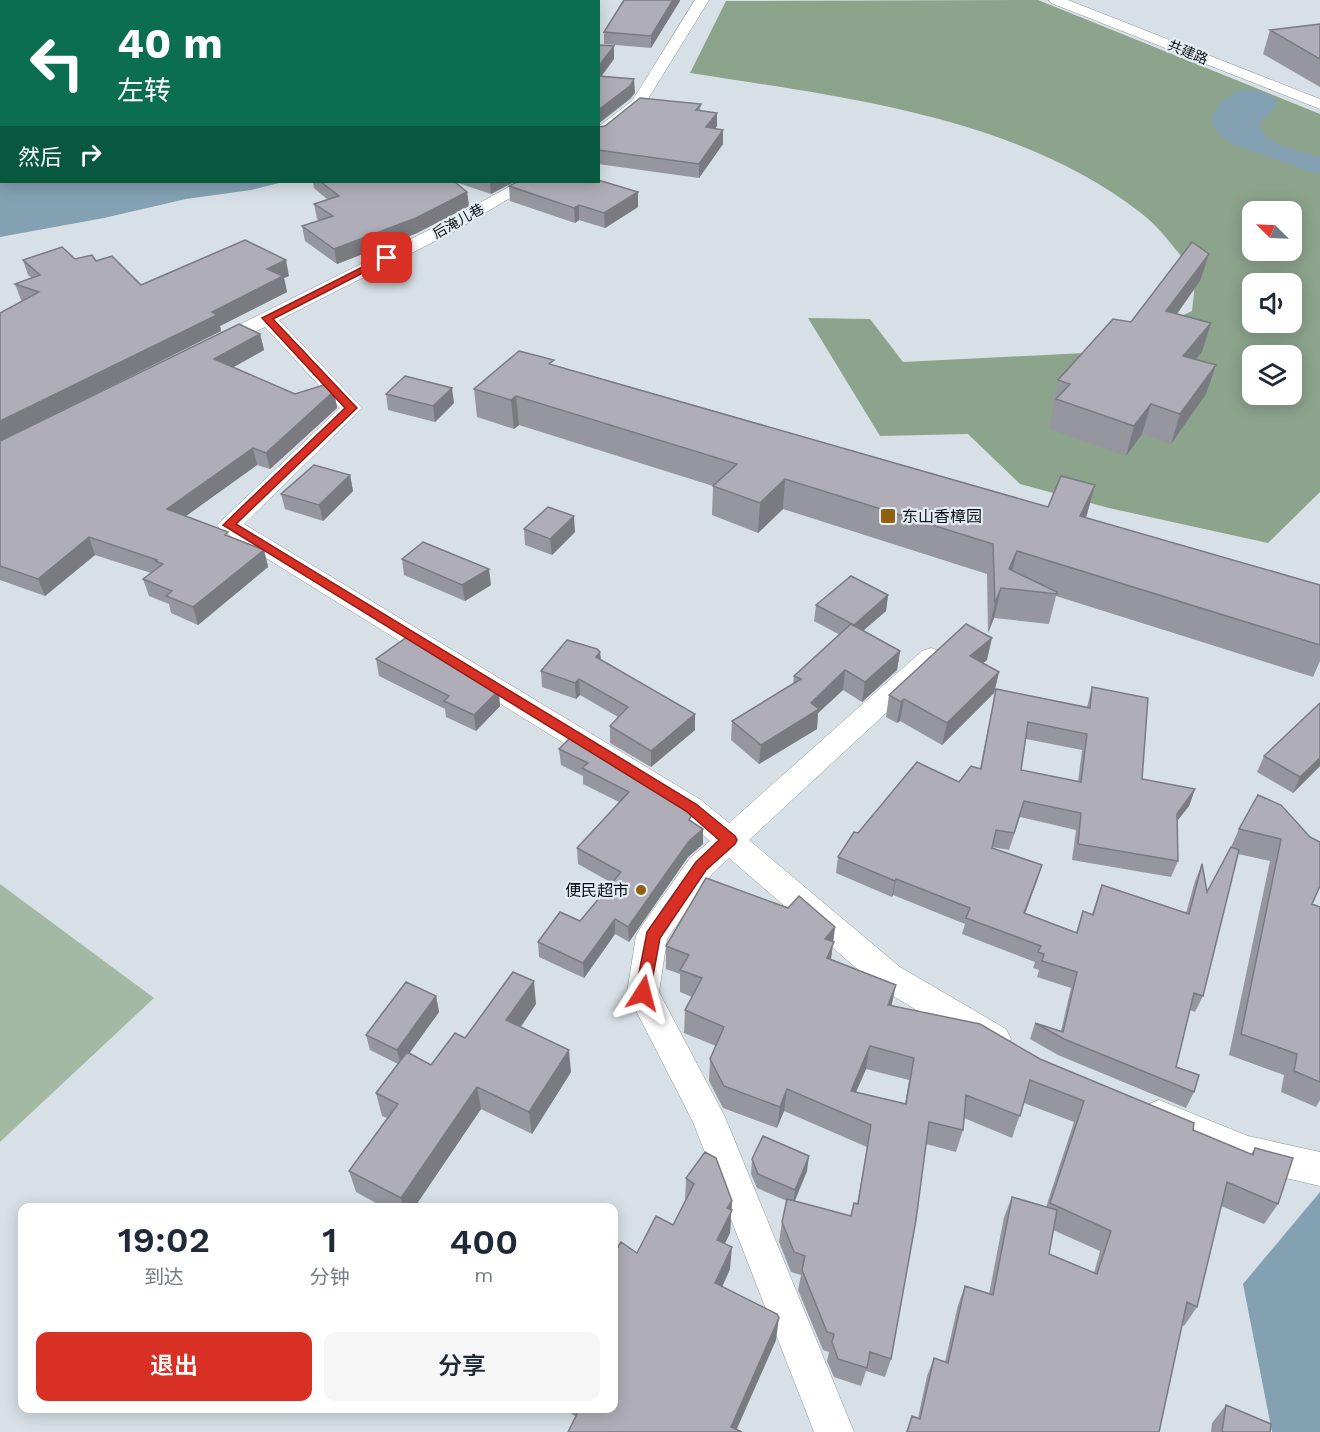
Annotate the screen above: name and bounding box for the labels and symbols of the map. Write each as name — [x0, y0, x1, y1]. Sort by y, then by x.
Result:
street label: 共建路 — [1166, 37, 1210, 67]
street label: 后淹儿巷 — [430, 200, 486, 242]
north arrow — [1242, 201, 1302, 261]
pin — [361, 232, 412, 283]
marker: 东山香樟园 — [879, 507, 897, 525]
place label: 东山香樟园 — [902, 507, 982, 526]
place label: 便民超市 — [565, 881, 629, 900]
marker: 便民超市 — [634, 883, 648, 897]
position arrow — [611, 961, 675, 1025]

